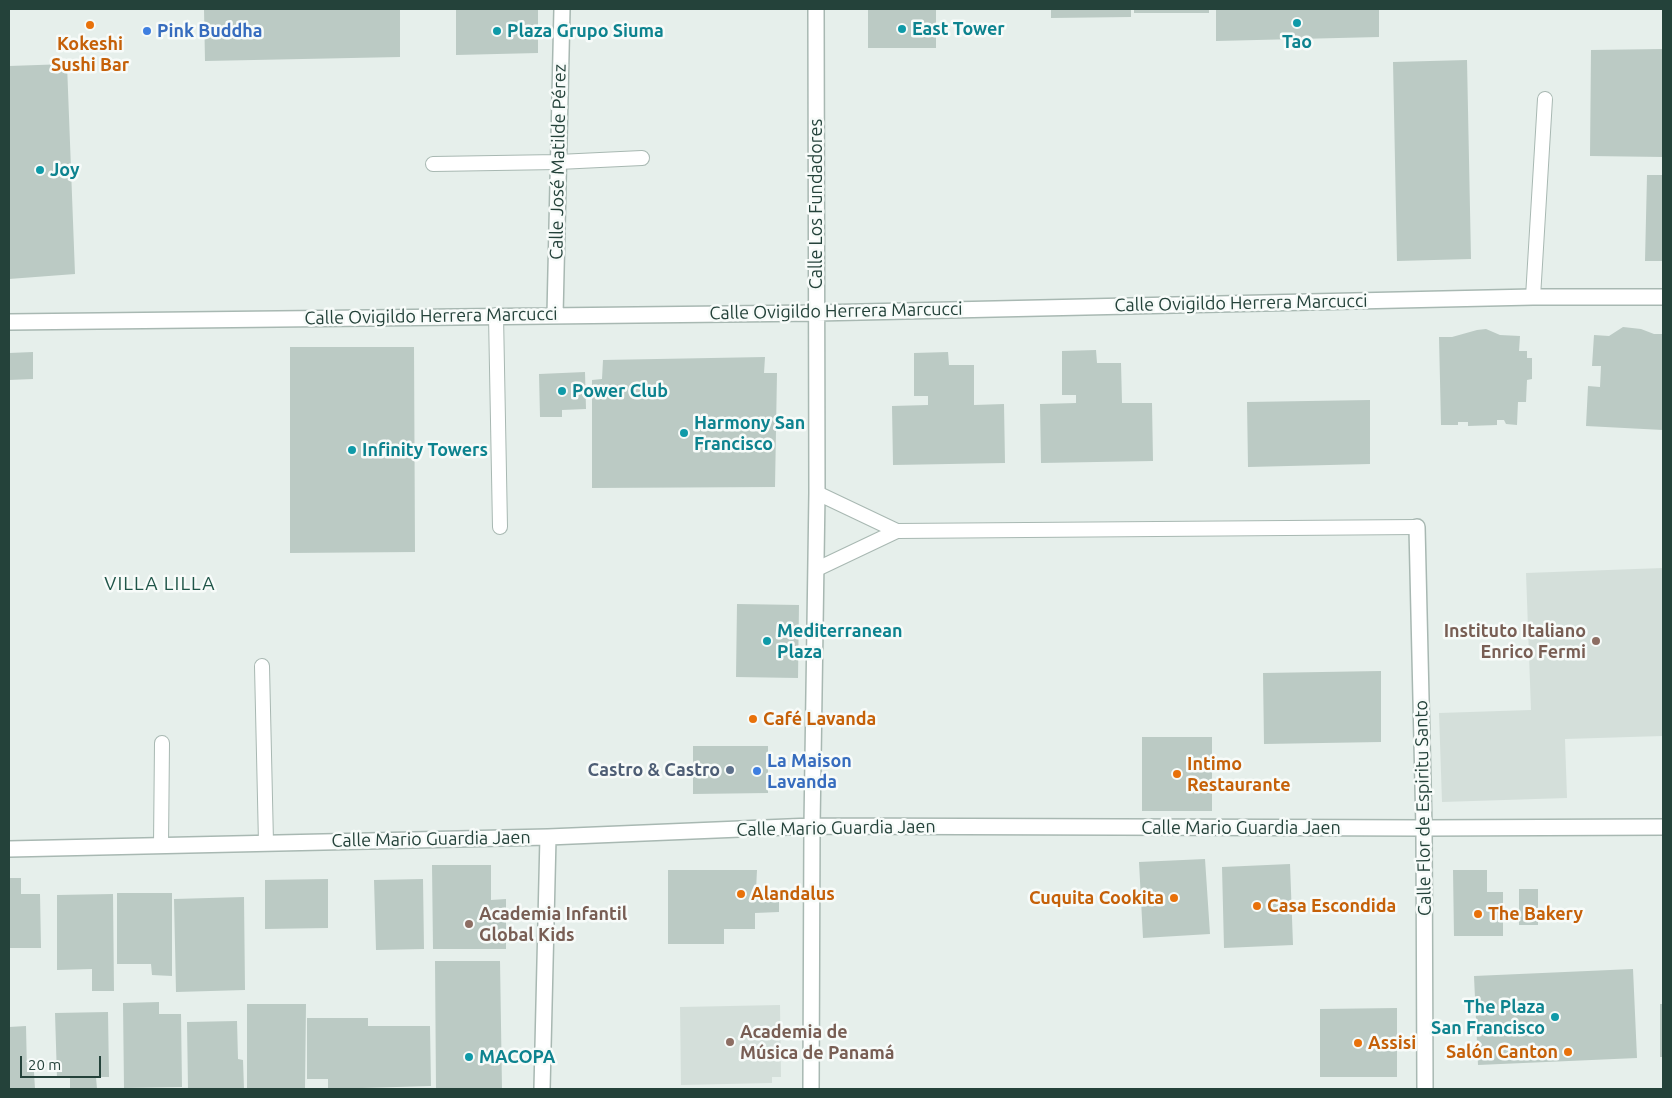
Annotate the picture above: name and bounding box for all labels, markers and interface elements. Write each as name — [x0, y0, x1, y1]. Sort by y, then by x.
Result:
marker: Tao — [1291, 17, 1303, 29]
place label: East Tower — [912, 18, 1005, 40]
marker: Kokeshi Sushi Bar — [84, 19, 96, 31]
place label: Pink Buddha — [157, 20, 263, 42]
place label: Plaza Grupo Siuma — [507, 20, 664, 42]
marker: East Tower — [896, 23, 908, 35]
marker: Pink Buddha — [141, 25, 153, 37]
marker: Plaza Grupo Siuma — [491, 25, 503, 37]
place label: Tao — [1282, 31, 1312, 53]
place label: Kokeshi Sushi Bar — [51, 33, 129, 76]
street label: Calle José Matilde Pérez — [545, 64, 571, 260]
street label: Calle Los Fundadores — [805, 119, 827, 289]
place label: Joy — [50, 159, 80, 181]
marker: Joy — [34, 164, 46, 176]
street label: Calle Ovigildo Herrera Marcucci — [1114, 290, 1368, 316]
street label: Calle Ovigildo Herrera Marcucci — [709, 298, 963, 324]
street label: Calle Ovigildo Herrera Marcucci — [304, 303, 558, 329]
place label: Power Club — [572, 380, 668, 402]
marker: Power Club — [556, 385, 568, 397]
place label: Harmony San Francisco — [694, 412, 805, 454]
marker: Harmony San Francisco — [678, 427, 690, 439]
place label: Infinity Towers — [362, 439, 488, 461]
marker: Infinity Towers — [346, 444, 358, 456]
district label: VILLA LILLA — [103, 573, 217, 595]
place label: Mediterranean Plaza — [777, 620, 903, 662]
place label: Instituto Italiano Enrico Fermi — [1444, 620, 1586, 662]
marker: Mediterranean Plaza — [761, 635, 773, 647]
marker: Instituto Italiano Enrico Fermi — [1590, 635, 1602, 647]
street label: Calle Flor de Espiritu Santo — [1410, 700, 1436, 916]
place label: Café Lavanda — [763, 708, 876, 730]
marker: Café Lavanda — [747, 713, 759, 725]
place label: La Maison Lavanda — [767, 750, 852, 792]
place label: Intimo Restaurante — [1187, 753, 1291, 796]
place label: Castro & Castro — [587, 759, 720, 781]
marker: Castro & Castro — [724, 764, 736, 776]
marker: La Maison Lavanda — [751, 765, 763, 777]
marker: Intimo Restaurante — [1171, 768, 1183, 780]
street label: Calle Mario Guardia Jaen — [736, 815, 936, 841]
street label: Calle Mario Guardia Jaen — [1141, 817, 1341, 839]
street label: Calle Mario Guardia Jaen — [331, 826, 531, 852]
place label: Alandalus — [751, 883, 835, 905]
place label: Cuquita Cookita — [1029, 887, 1164, 909]
marker: Alandalus — [735, 888, 747, 900]
marker: Cuquita Cookita — [1168, 892, 1180, 904]
place label: Casa Escondida — [1267, 895, 1396, 917]
marker: Casa Escondida — [1251, 900, 1263, 912]
place label: Academia Infantil Global Kids — [479, 903, 627, 946]
place label: The Bakery — [1488, 903, 1583, 925]
marker: The Bakery — [1472, 908, 1484, 920]
marker: Academia Infantil Global Kids — [463, 918, 475, 930]
place label: The Plaza San Francisco — [1431, 996, 1545, 1038]
marker: The Plaza San Francisco — [1549, 1011, 1561, 1023]
place label: Academia de Música de Panamá — [740, 1021, 894, 1064]
place label: Assisi — [1368, 1032, 1416, 1054]
marker: Academia de Música de Panamá — [724, 1036, 736, 1048]
marker: Assisi — [1352, 1037, 1364, 1049]
place label: Salón Canton — [1446, 1041, 1558, 1063]
scale bar — [22, 1046, 104, 1078]
place label: MACOPA — [479, 1046, 556, 1068]
marker: Salón Canton — [1562, 1046, 1574, 1058]
marker: MACOPA — [463, 1051, 475, 1063]
text: 20 m — [28, 1056, 61, 1073]

